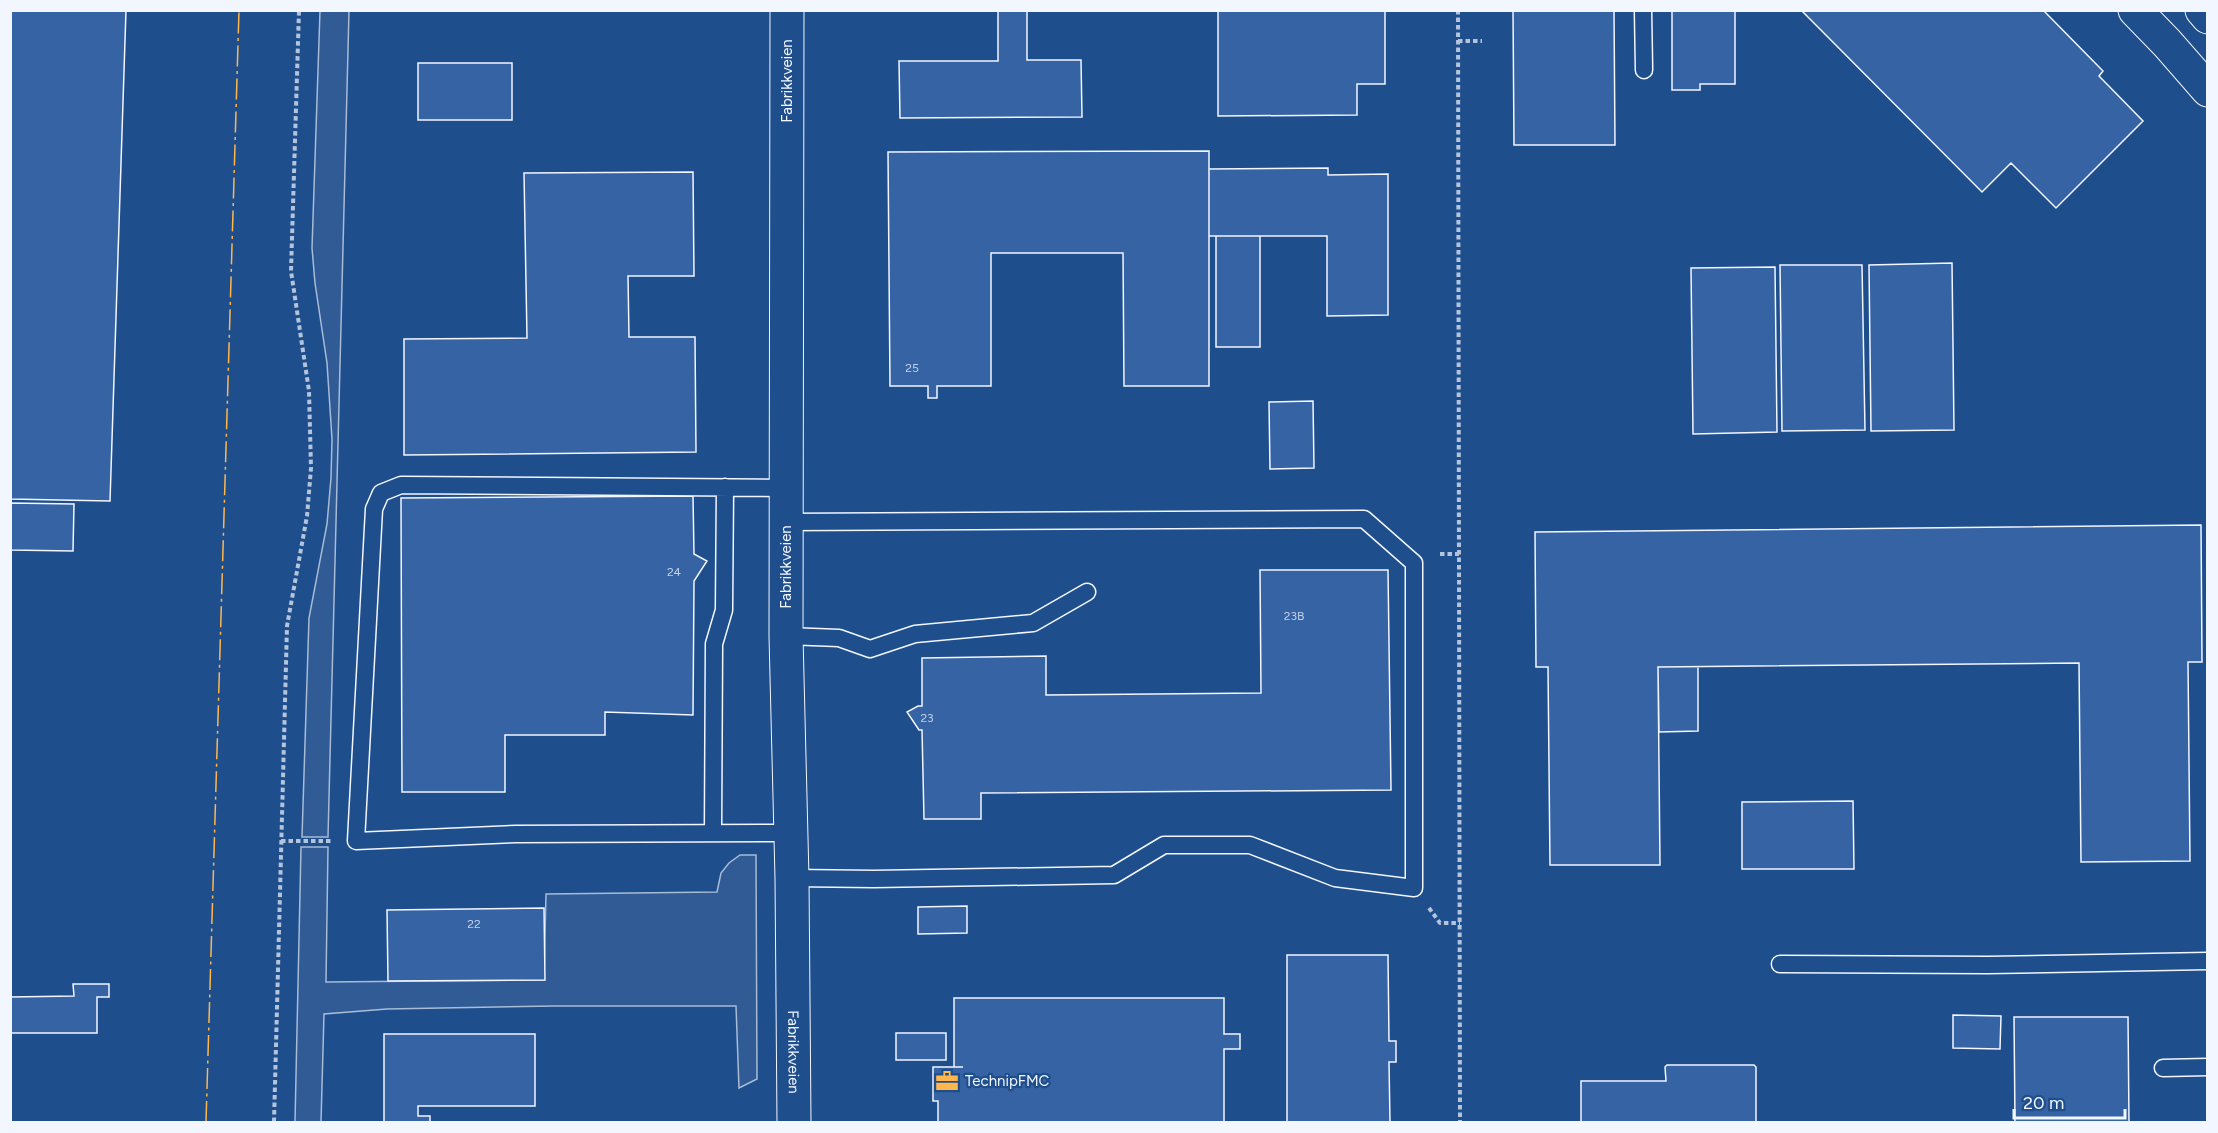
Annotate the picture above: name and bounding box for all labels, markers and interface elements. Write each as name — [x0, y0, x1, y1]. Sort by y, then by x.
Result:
street label: Fabrikkveien — [778, 39, 796, 123]
house number: 25 — [905, 361, 919, 375]
street label: Fabrikkveien — [777, 525, 795, 609]
house number: 24 — [667, 565, 682, 579]
house number: 23B — [1284, 609, 1304, 623]
house number: 23 — [920, 711, 934, 725]
house number: 22 — [467, 917, 481, 931]
street label: Fabrikkveien — [784, 1010, 803, 1094]
office icon: TechnipFMC — [934, 1068, 960, 1094]
place label: TechnipFMC — [965, 1072, 1050, 1090]
scale bar — [2014, 1082, 2125, 1120]
text: 20 m — [2023, 1092, 2064, 1114]

